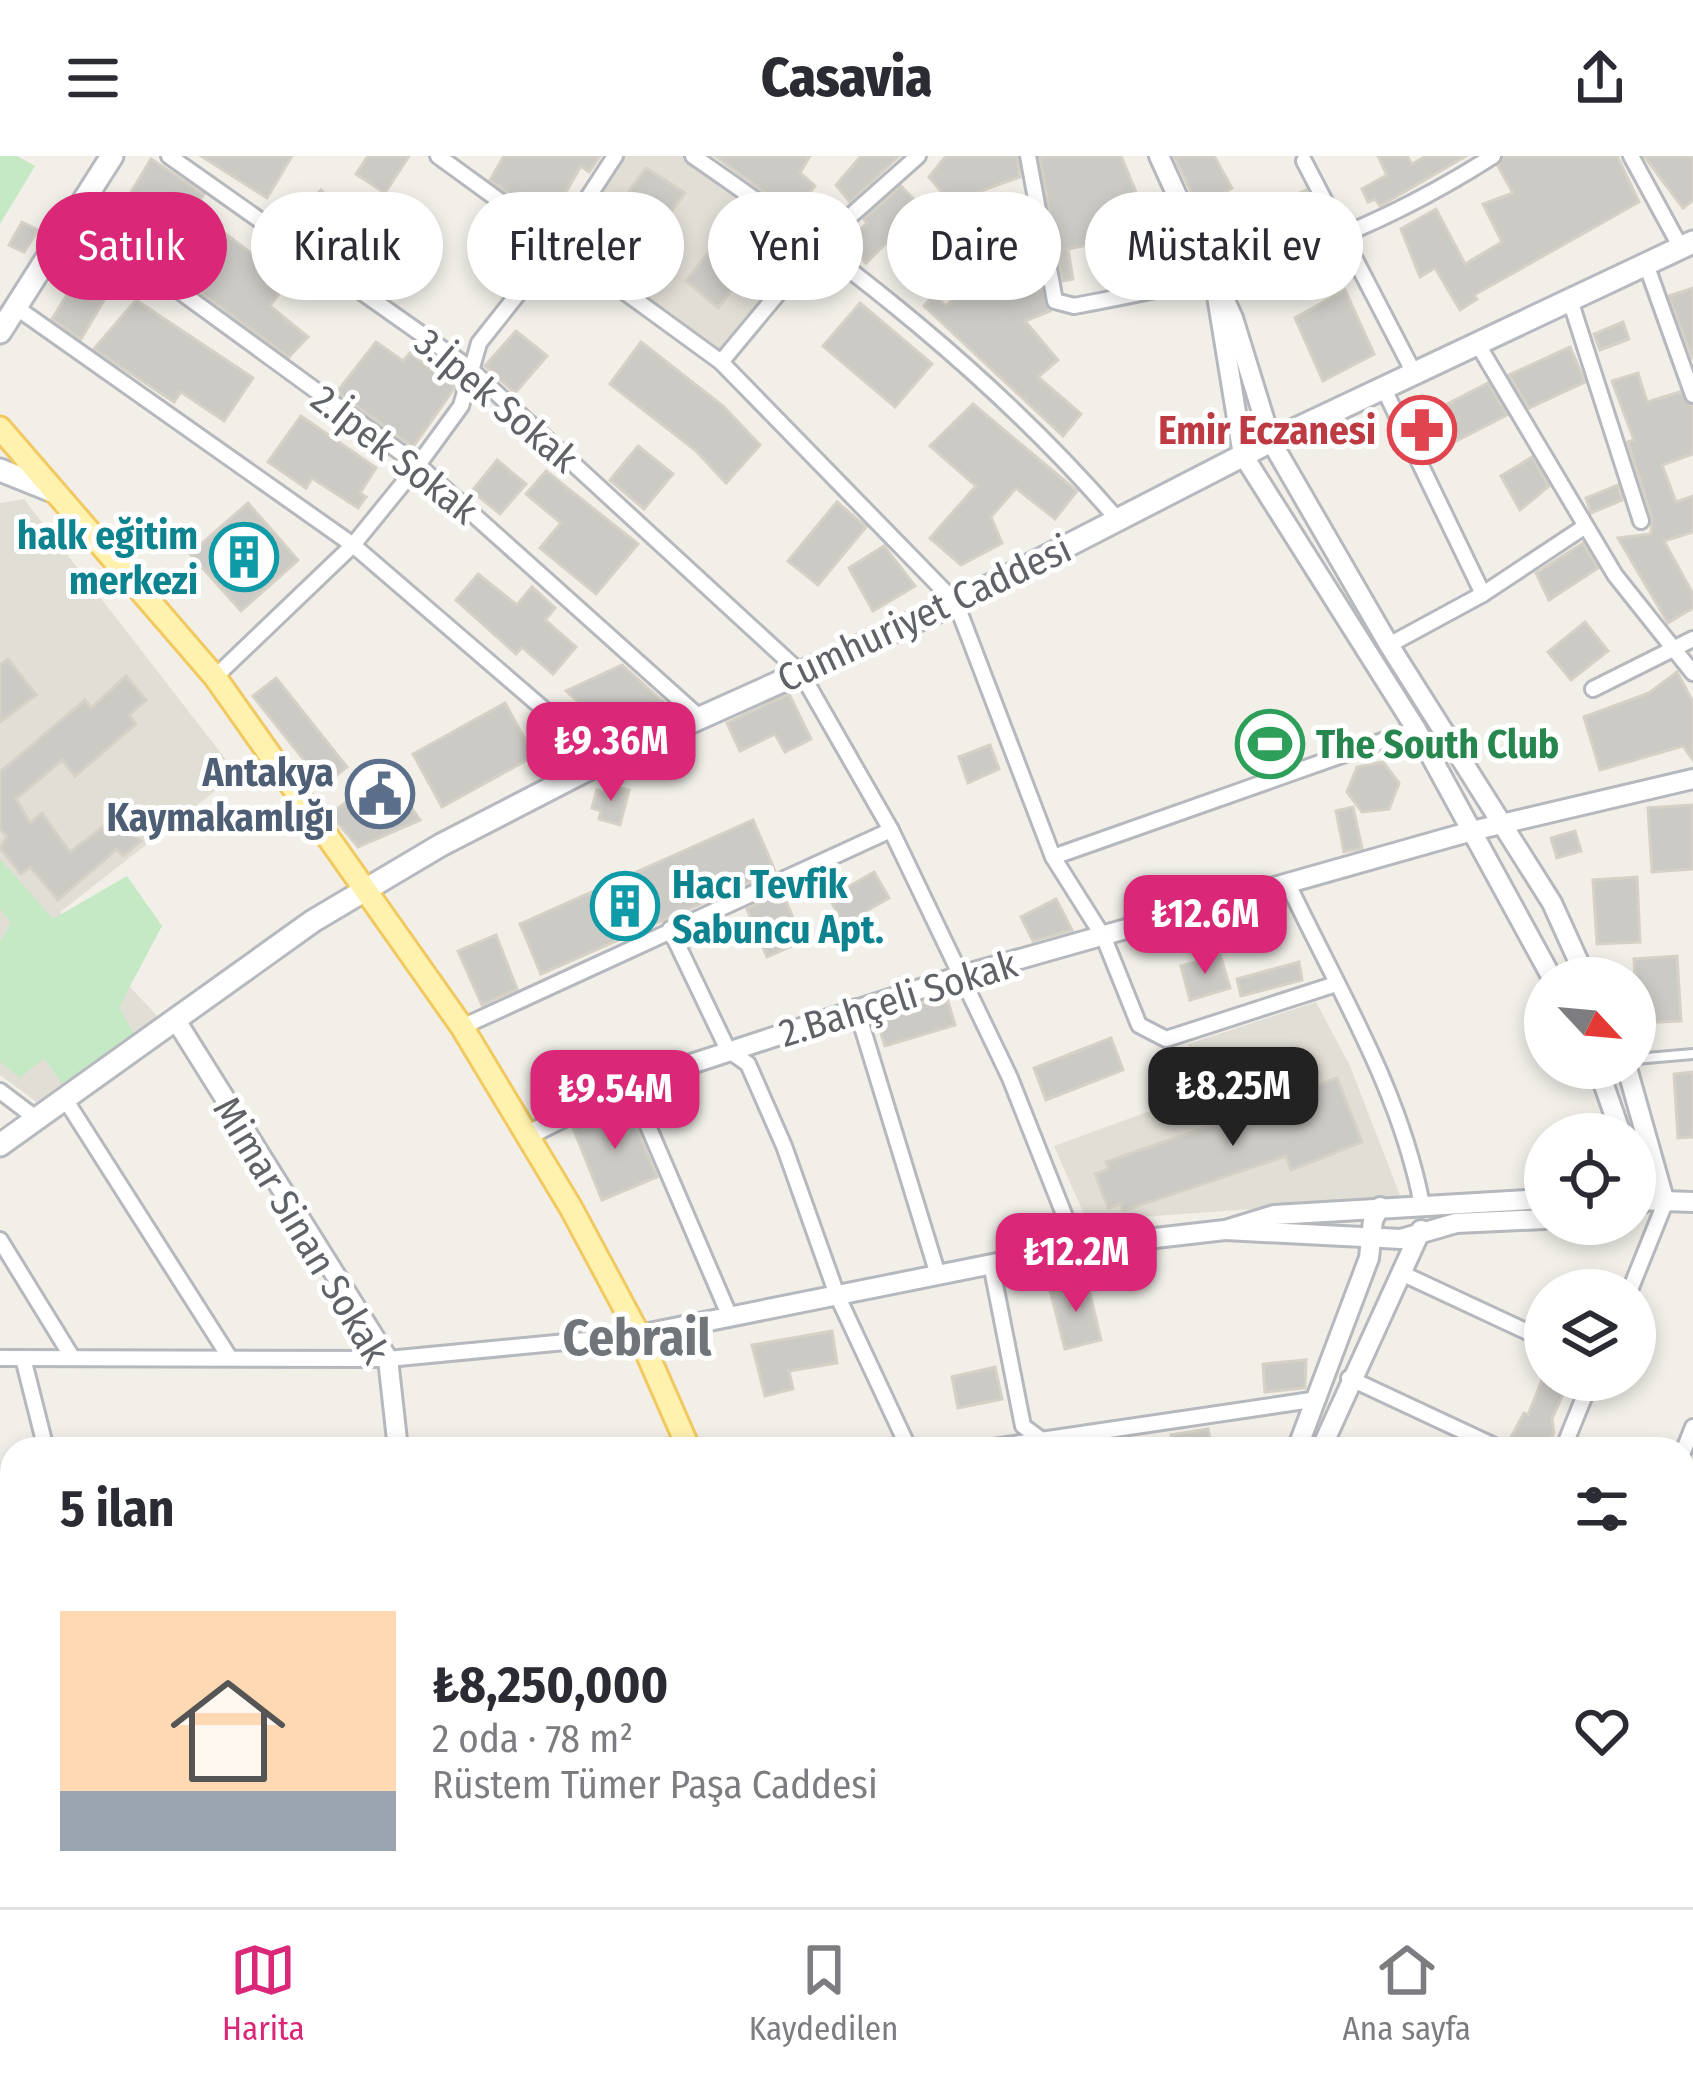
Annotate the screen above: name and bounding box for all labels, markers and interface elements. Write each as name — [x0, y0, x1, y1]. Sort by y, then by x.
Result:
icon: menu — [60, 45, 126, 111]
icon: share — [1567, 45, 1633, 111]
text: Casavia — [761, 46, 932, 110]
chip: Satılık — [36, 192, 227, 300]
chip: Kiralık — [251, 192, 443, 300]
chip: Filtreler — [467, 192, 684, 300]
chip: Yeni — [708, 192, 863, 300]
chip: Daire — [887, 192, 1061, 300]
chip: Müstakil ev — [1085, 192, 1363, 300]
street label: 3.İpek Sokak — [406, 319, 588, 483]
street label: 2.İpek Sokak — [302, 376, 487, 534]
pharmacy icon: Emir Eczanesi — [1387, 395, 1457, 465]
place label: Emir Eczanesi — [1158, 408, 1376, 454]
place label: halk eğitim merkezi — [17, 513, 198, 604]
building icon: halk eğitim merkezi — [209, 522, 279, 592]
street label: Cumhuriyet Caddesi — [770, 526, 1078, 702]
pin: ₺9.36M — [513, 702, 709, 804]
sports icon: The South Club — [1235, 709, 1305, 779]
text: ₺9.36M — [553, 718, 669, 764]
place label: The South Club — [1316, 722, 1559, 768]
place label: Antakya Kaymakamlığı — [107, 750, 334, 841]
public building icon: Antakya Kaymakamlığı — [345, 759, 415, 829]
place label: Hacı Tevfik Sabuncu Apt. — [672, 862, 884, 953]
building icon: Hacı Tevfik Sabuncu Apt. — [590, 871, 660, 941]
pin: ₺12.6M — [1107, 875, 1303, 977]
text: ₺12.6M — [1151, 891, 1259, 937]
street label: 2.Bahçeli Sokak — [774, 941, 1023, 1057]
north arrow — [1524, 957, 1656, 1089]
map controls — [1524, 957, 1656, 1401]
pin: ₺8.25M — [1135, 1047, 1331, 1149]
pin: ₺9.54M — [517, 1050, 713, 1152]
text: ₺8.25M — [1175, 1063, 1291, 1109]
text: ₺9.54M — [557, 1066, 673, 1112]
street label: Mimar Sinan Sokak — [203, 1089, 399, 1373]
button: locate — [1524, 1113, 1656, 1245]
pin: ₺12.2M — [978, 1213, 1174, 1315]
text: ₺12.2M — [1023, 1229, 1129, 1275]
button: layers — [1524, 1269, 1656, 1401]
district label: Cebrail — [563, 1307, 713, 1369]
icon: filters — [1569, 1476, 1635, 1542]
text: 5 ilan — [60, 1478, 175, 1540]
text: ₺8,250,000 — [432, 1654, 668, 1716]
icon: home — [156, 1659, 300, 1803]
icon: heart — [1569, 1698, 1635, 1764]
text: 2 oda · 78 m² — [432, 1716, 633, 1762]
text: Rüstem Tümer Paşa Caddesi — [432, 1762, 878, 1808]
tab: Harita — [222, 1937, 305, 2049]
tab: Kaydedilen — [749, 1937, 898, 2049]
tab: Ana sayfa — [1342, 1937, 1471, 2049]

